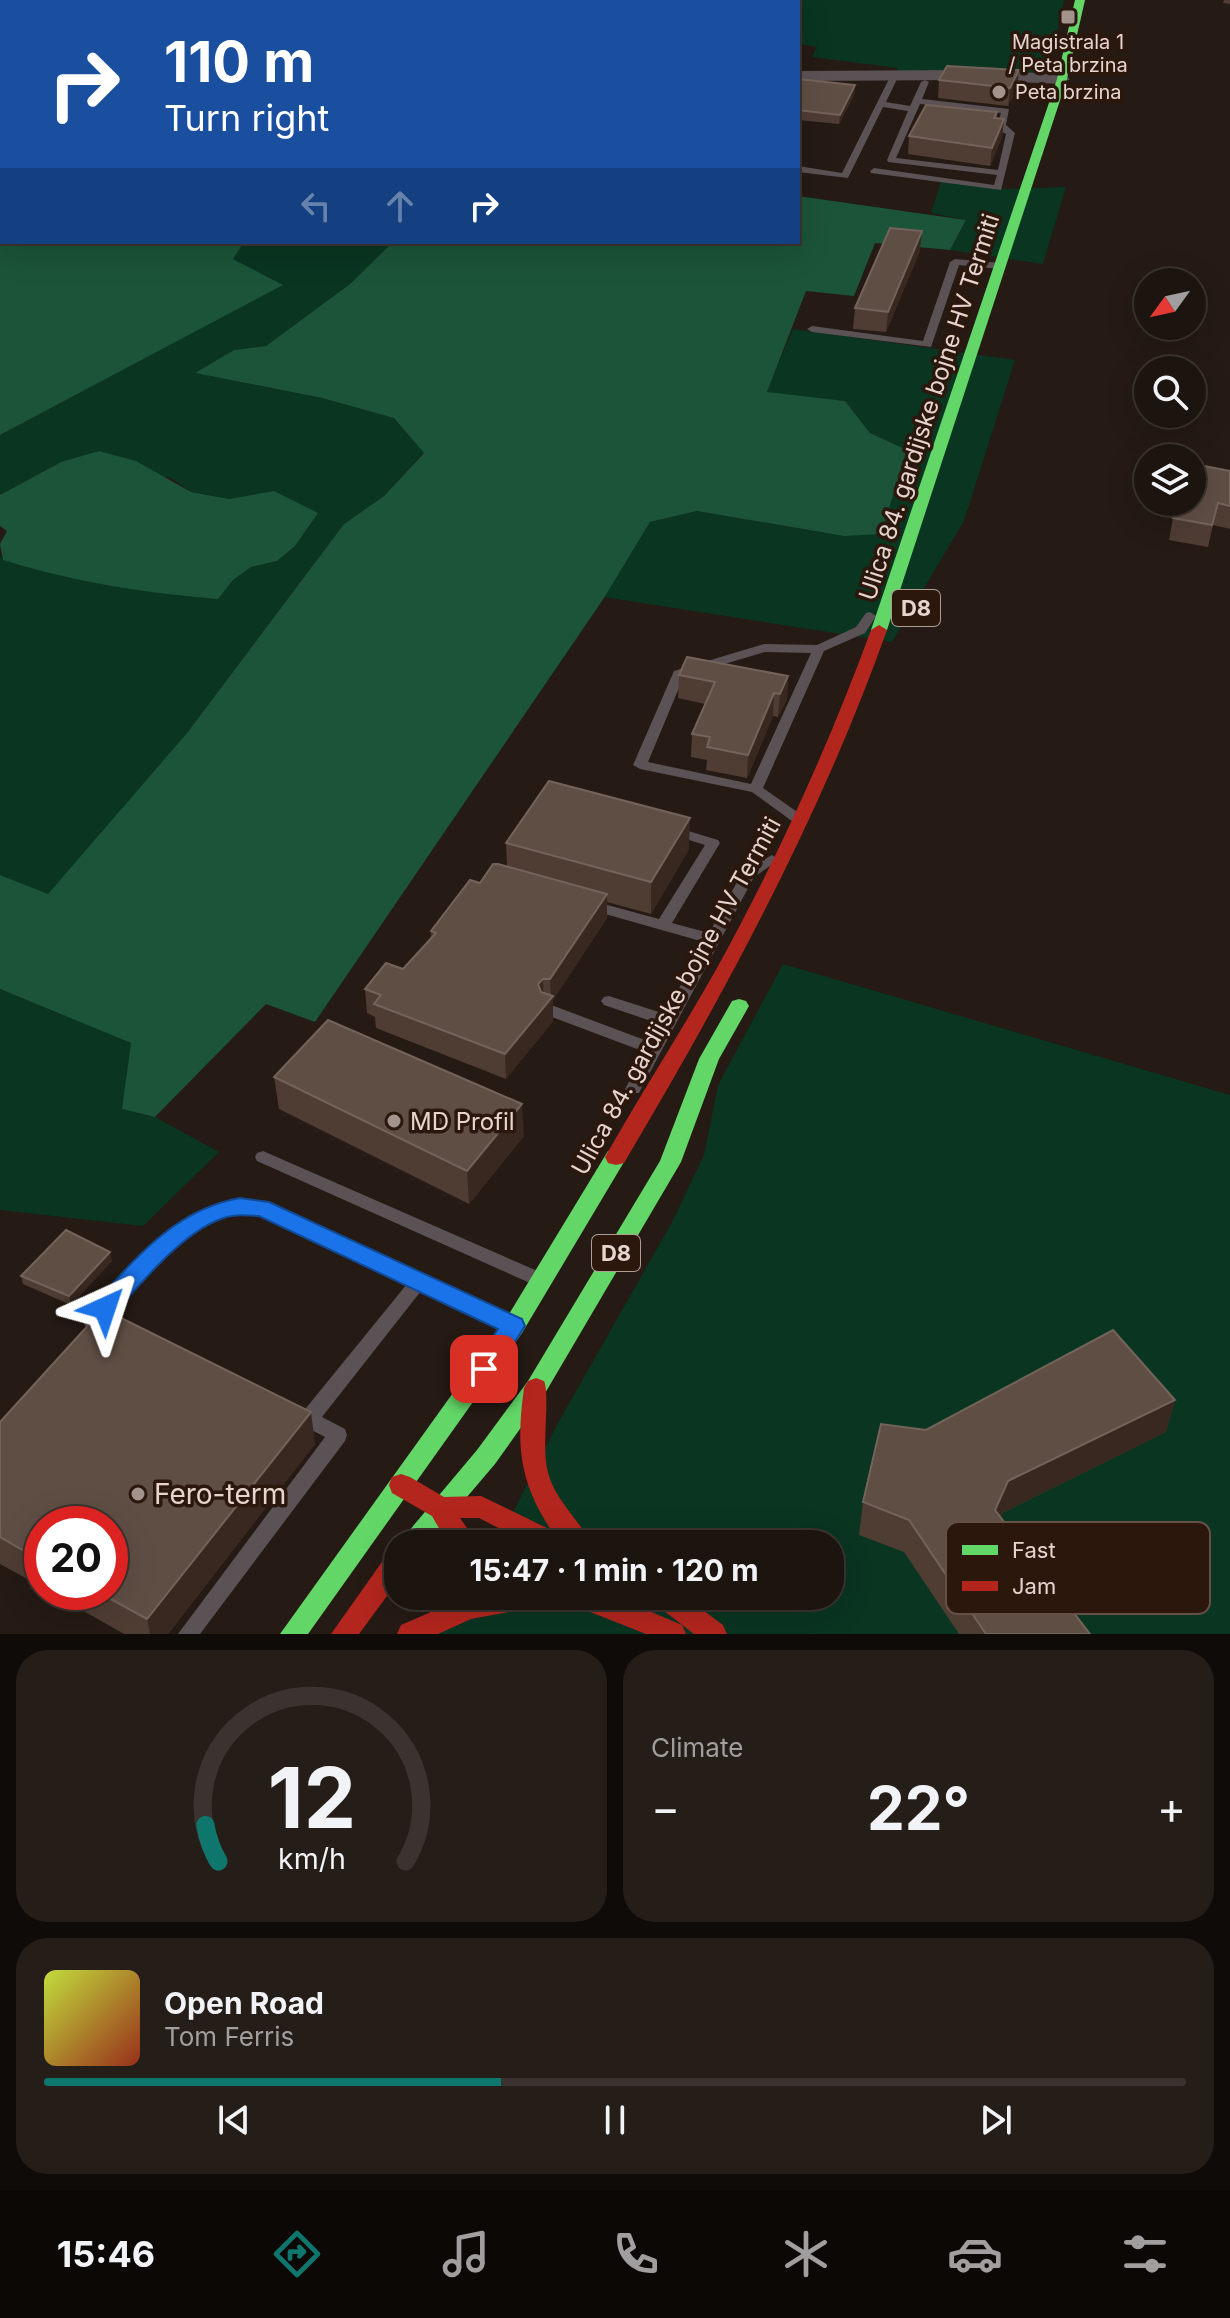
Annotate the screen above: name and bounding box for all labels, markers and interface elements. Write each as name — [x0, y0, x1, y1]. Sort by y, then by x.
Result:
marker: Magistrala 1 / Peta brzina — [1059, 8, 1077, 26]
text: 110 m — [164, 28, 314, 96]
place label: Magistrala 1 / Peta brzina — [1008, 30, 1128, 77]
icon: right — [32, 32, 136, 136]
place label: Peta brzina — [1015, 80, 1122, 104]
marker: Peta brzina — [990, 83, 1008, 101]
text: Turn right — [164, 96, 329, 140]
icon: left — [294, 184, 338, 228]
icon: ahead — [378, 184, 422, 228]
icon: right — [462, 184, 506, 228]
street label: Ulica 84. gardijske bojne HV Termiti — [853, 210, 1005, 604]
north arrow — [1134, 268, 1206, 340]
map controls — [1134, 268, 1206, 516]
button: search — [1134, 356, 1206, 428]
button: layers — [1134, 444, 1206, 516]
road number: D8 — [892, 590, 940, 626]
street label: Ulica 84. gardijske bojne HV Termiti — [565, 812, 787, 1180]
place label: MD Profil — [410, 1107, 515, 1136]
marker: MD Profil — [385, 1112, 403, 1130]
road number: D8 — [592, 1235, 640, 1271]
position arrow — [63, 1266, 147, 1350]
pin — [450, 1335, 518, 1403]
icon: arrive — [462, 1347, 506, 1391]
place label: Fero-term — [154, 1477, 286, 1511]
marker: Fero-term — [129, 1485, 147, 1503]
speed limit sign: 20 — [24, 1506, 128, 1610]
legend — [946, 1522, 1210, 1614]
text: Fast — [1012, 1537, 1056, 1563]
text: 15:47 · 1 min · 120 m — [469, 1552, 759, 1588]
text: Jam — [1012, 1573, 1056, 1599]
text: Climate — [651, 1732, 743, 1763]
text: 12 — [267, 1747, 356, 1848]
text: 22° — [867, 1772, 970, 1844]
text: − — [651, 1781, 680, 1835]
text: + — [1157, 1781, 1186, 1835]
text: km/h — [278, 1841, 345, 1876]
text: Open Road — [164, 1985, 324, 2021]
text: Tom Ferris — [164, 2021, 294, 2052]
icon: previous — [212, 2098, 256, 2142]
icon: pause — [593, 2098, 637, 2142]
icon: next — [974, 2098, 1018, 2142]
icon: directions — [269, 2226, 325, 2282]
icon: music — [438, 2226, 494, 2282]
icon: phone — [608, 2226, 664, 2282]
icon: climate — [778, 2226, 834, 2282]
icon: car — [947, 2226, 1003, 2282]
icon: filters — [1117, 2226, 1173, 2282]
text: 15:46 — [57, 2232, 155, 2276]

